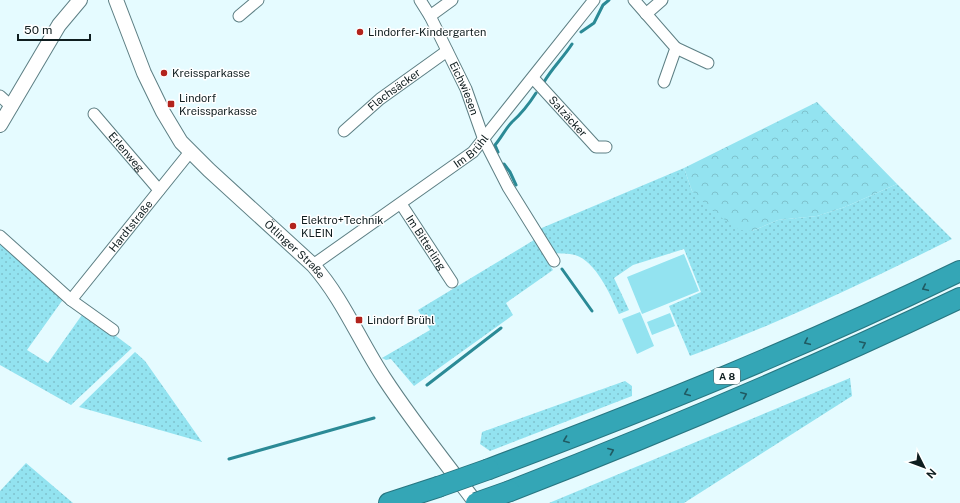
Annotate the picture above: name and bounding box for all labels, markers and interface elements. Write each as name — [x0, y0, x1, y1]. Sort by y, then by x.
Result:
scale bar — [18, 16, 90, 42]
text: 50 m — [24, 23, 52, 37]
place label: Lindorfer-Kindergarten — [368, 26, 486, 38]
marker: Lindorfer-Kindergarten — [355, 27, 365, 37]
street label: Eichwiesen — [447, 60, 481, 117]
street label: Flachsäcker — [365, 66, 422, 113]
place label: Kreissparkasse — [172, 67, 250, 79]
marker: Kreissparkasse — [159, 68, 169, 78]
place label: Lindorf Kreissparkasse — [179, 92, 257, 117]
street label: Salzäcker — [547, 94, 590, 139]
marker: Lindorf Kreissparkasse — [166, 99, 176, 109]
street label: Erlenweg — [106, 130, 147, 174]
street label: Im Brühl — [451, 132, 491, 170]
street label: Hardtstraße — [106, 198, 155, 254]
street label: Im Bitterling — [404, 213, 449, 272]
place label: Elektro+Technik KLEIN — [301, 214, 383, 239]
street label: Ötlinger Straße — [262, 217, 328, 281]
marker: Elektro+Technik KLEIN — [288, 221, 298, 231]
one-way arrow — [921, 283, 929, 291]
place label: Lindorf Brühl — [367, 314, 435, 326]
marker: Lindorf Brühl — [354, 315, 364, 325]
one-way arrow — [804, 338, 811, 346]
one-way arrow — [859, 341, 867, 349]
road number: A 8 — [714, 368, 740, 384]
one-way arrow — [684, 388, 691, 396]
one-way arrow — [740, 392, 747, 400]
one-way arrow — [562, 436, 569, 444]
north arrow — [904, 447, 944, 487]
one-way arrow — [608, 448, 615, 456]
text: N — [924, 466, 939, 481]

